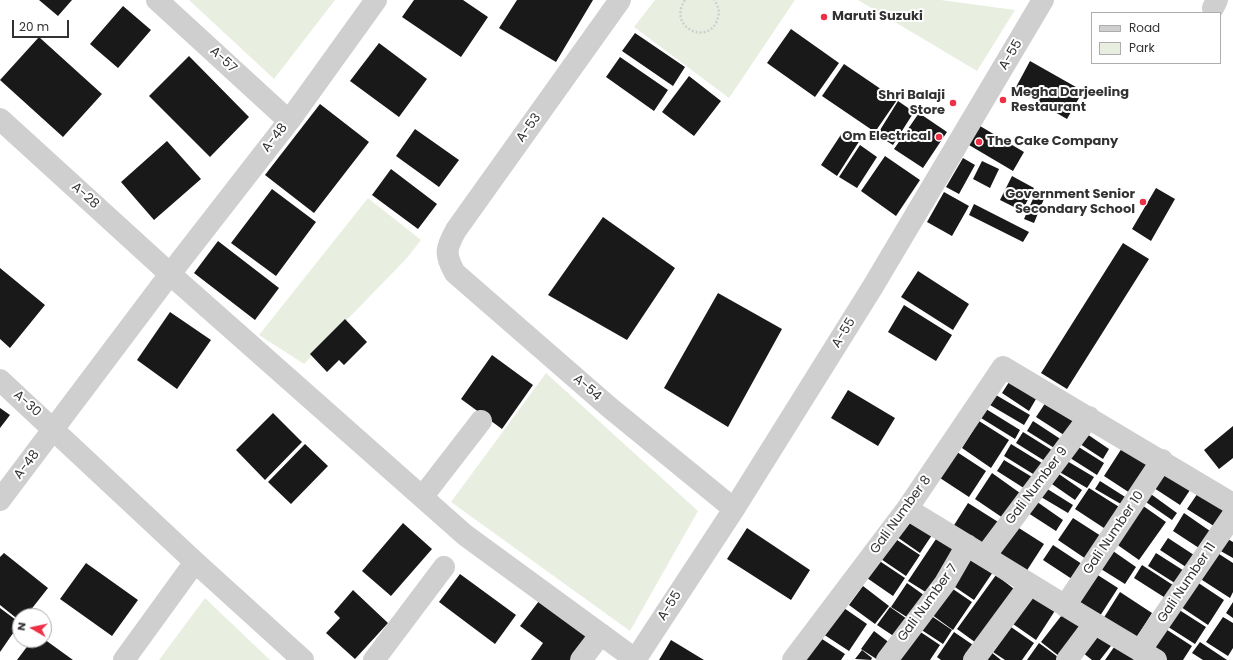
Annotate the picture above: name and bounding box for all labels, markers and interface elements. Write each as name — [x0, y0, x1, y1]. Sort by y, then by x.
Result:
place label: Maruti Suzuki — [832, 9, 923, 25]
scale bar — [14, 12, 71, 38]
marker: Maruti Suzuki — [819, 12, 829, 22]
legend — [1091, 12, 1221, 64]
text: 20 m — [19, 18, 49, 35]
text: Road — [1129, 19, 1160, 36]
street label: A-55 — [996, 37, 1026, 73]
text: Park — [1129, 39, 1155, 56]
street label: A-57 — [206, 44, 240, 76]
place label: Megha Darjeeling Restaurant — [1011, 85, 1129, 116]
place label: Shri Balaji Store — [878, 88, 945, 119]
marker: Megha Darjeeling Restaurant — [998, 95, 1008, 105]
marker: Shri Balaji Store — [948, 98, 958, 108]
street label: A-53 — [513, 111, 545, 145]
street label: A-48 — [259, 120, 291, 156]
place label: Om Electrical — [842, 129, 931, 145]
marker: Om Electrical — [934, 132, 944, 142]
place label: The Cake Company — [987, 134, 1118, 150]
marker: The Cake Company — [974, 137, 984, 147]
street label: A-28 — [68, 180, 102, 212]
place label: Government Senior Secondary School — [1005, 187, 1135, 218]
marker: Government Senior Secondary School — [1138, 197, 1148, 207]
street label: A-55 — [829, 315, 859, 351]
street label: A-54 — [570, 372, 604, 404]
street label: A-30 — [10, 388, 44, 420]
street label: Gali Number 9 — [1003, 444, 1071, 528]
street label: A-48 — [11, 447, 43, 483]
street label: Gali Number 8 — [867, 473, 935, 557]
street label: Gali Number 10 — [1080, 488, 1148, 578]
street label: Gali Number 11 — [1155, 540, 1219, 626]
street label: Gali Number 7 — [895, 561, 961, 645]
street label: A-55 — [655, 588, 685, 624]
north arrow — [12, 608, 52, 648]
text: N — [13, 621, 30, 632]

